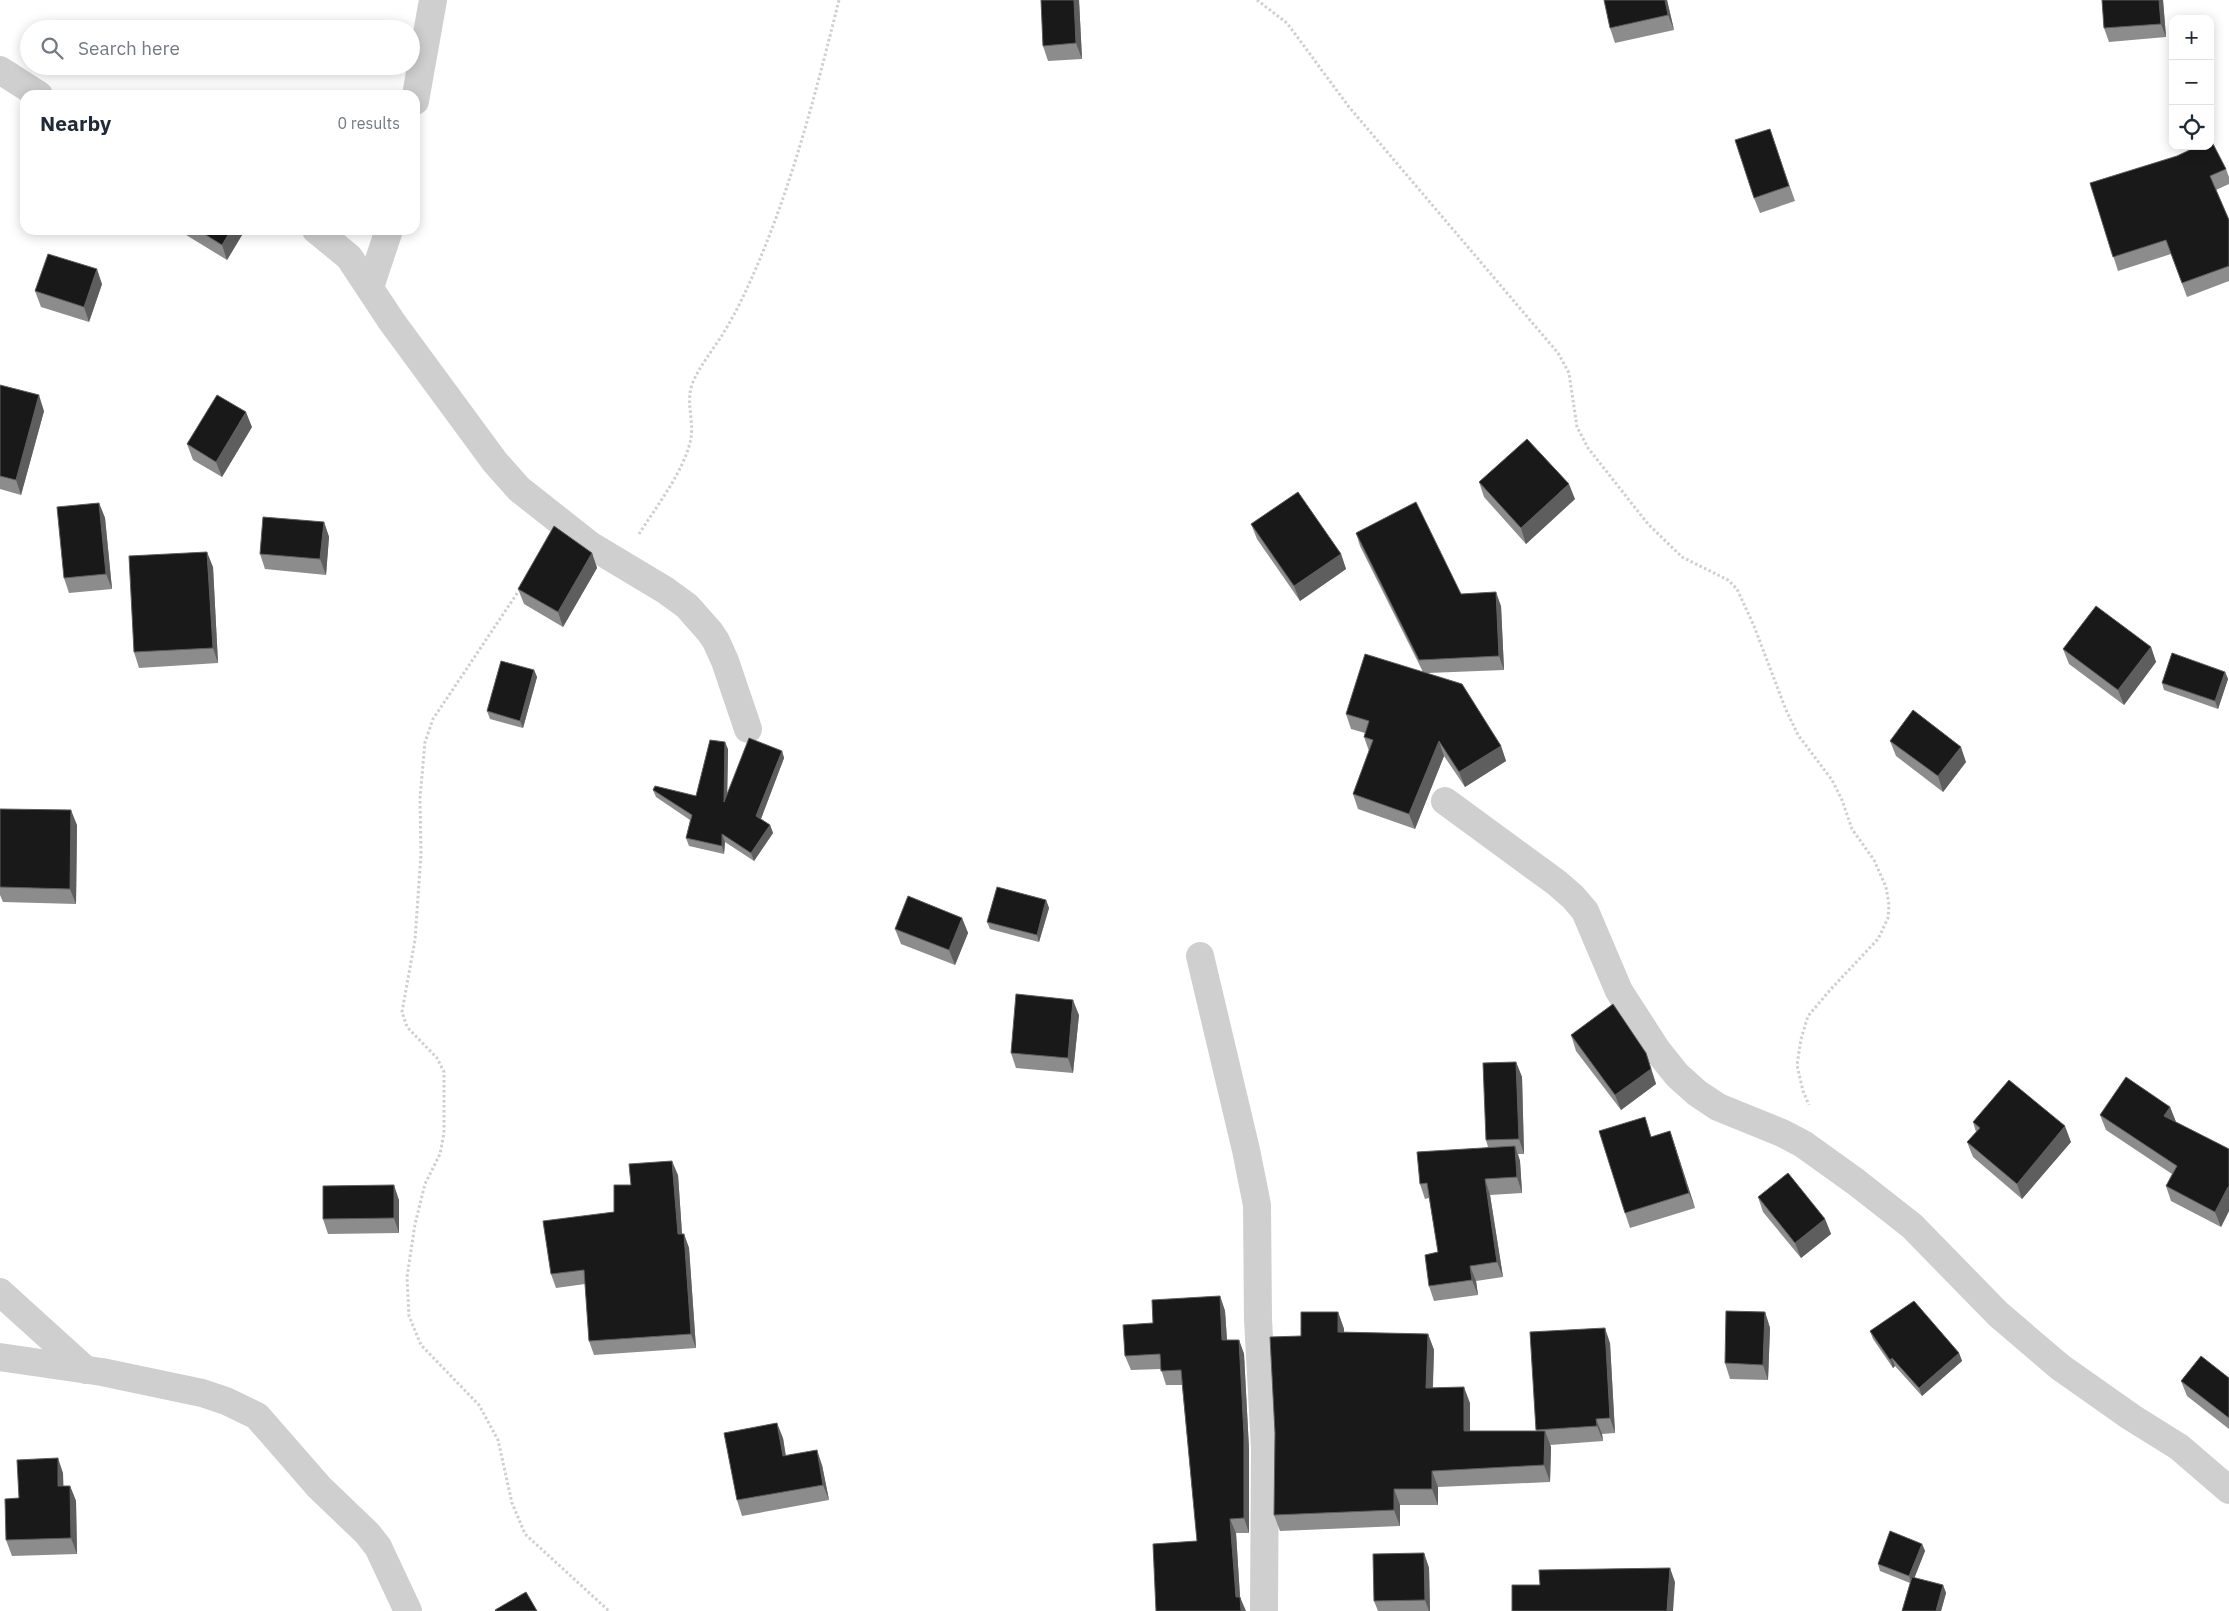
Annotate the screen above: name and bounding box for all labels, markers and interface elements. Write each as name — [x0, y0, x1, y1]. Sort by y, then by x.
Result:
map controls — [2169, 15, 2214, 150]
button: + — [2169, 15, 2214, 60]
search box — [20, 20, 420, 75]
icon: search — [38, 34, 66, 62]
text: Search here — [78, 36, 180, 60]
button: − — [2169, 60, 2214, 105]
button: locate — [2169, 105, 2214, 150]
text: Nearby — [40, 109, 111, 137]
text: 0 results — [337, 113, 400, 133]

